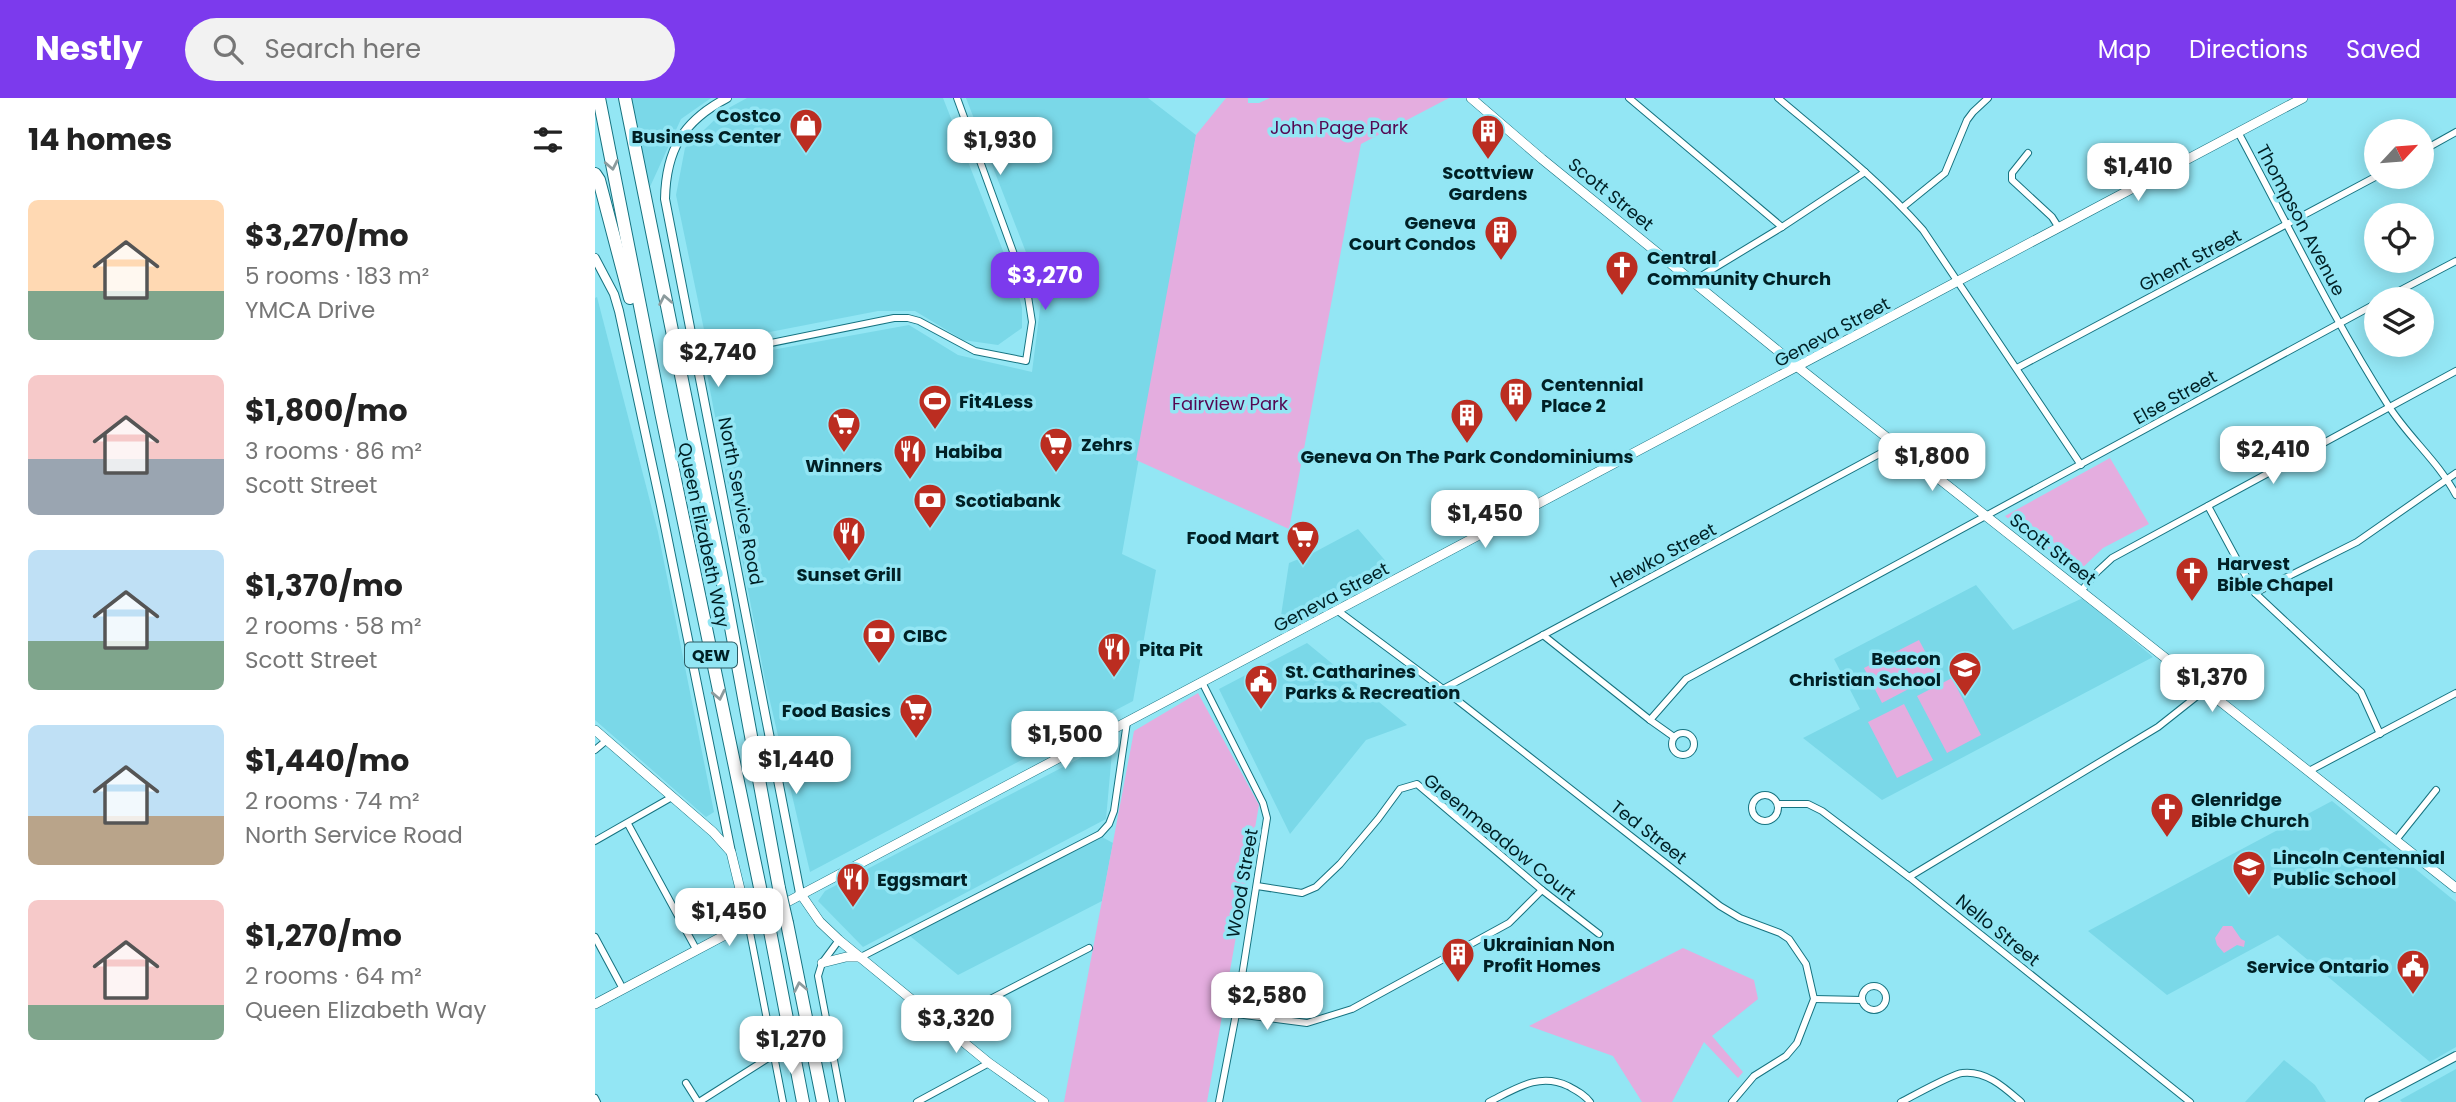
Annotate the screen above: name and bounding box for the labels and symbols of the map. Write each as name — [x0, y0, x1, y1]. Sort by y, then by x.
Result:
place label: Costco Business Center — [631, 103, 781, 149]
shop icon: Costco Business Center — [787, 106, 825, 155]
building icon: Scottview Gardens — [1469, 112, 1507, 161]
park label: John Page Park — [1270, 115, 1409, 140]
pin: $1,930 — [943, 118, 1057, 177]
north arrow — [2364, 119, 2434, 189]
street label: Thompson Avenue — [2250, 140, 2352, 300]
pin: $1,410 — [2081, 144, 2195, 203]
street label: Scott Street — [1563, 152, 1659, 236]
one-way arrow — [604, 159, 619, 171]
place label: Scottview Gardens — [1442, 160, 1534, 206]
place label: Geneva Court Condos — [1349, 210, 1476, 256]
building icon: Geneva Court Condos — [1482, 213, 1520, 262]
street label: Ghent Street — [2135, 223, 2245, 297]
place label: Central Community Church — [1647, 245, 1831, 291]
church icon: Central Community Church — [1603, 248, 1641, 297]
pin: $3,270 — [988, 252, 1102, 312]
street label: Geneva Street — [1770, 291, 1894, 373]
one-way arrow — [659, 294, 674, 306]
pin: $2,740 — [661, 330, 775, 389]
street label: Else Street — [2129, 364, 2221, 430]
place label: Centennial Place 2 — [1541, 372, 1643, 418]
building icon: Centennial Place 2 — [1497, 375, 1535, 424]
sports icon: Fit4Less — [916, 382, 954, 431]
place label: Fit4Less — [959, 389, 1033, 414]
park label: Fairview Park — [1172, 391, 1289, 416]
building icon: Geneva On The Park Condominiums — [1448, 396, 1486, 445]
supermarket icon: Winners — [825, 405, 863, 454]
street label: North Service Road — [712, 415, 770, 587]
supermarket icon: Zehrs — [1037, 425, 1075, 474]
pin: $2,410 — [2216, 426, 2330, 486]
restaurant icon: Habiba — [891, 432, 929, 481]
place label: Zehrs — [1081, 432, 1133, 457]
pin: $1,800 — [1875, 434, 1989, 493]
place label: Habiba — [935, 439, 1002, 464]
street label: Queen Elizabeth Way — [672, 440, 736, 630]
place label: Geneva On The Park Condominiums — [1300, 444, 1634, 469]
place label: Winners — [805, 453, 883, 478]
bank icon: Scotiabank — [911, 481, 949, 530]
place label: Scotiabank — [955, 488, 1062, 513]
pin: $1,450 — [1428, 490, 1542, 550]
street label: Scott Street — [2004, 507, 2102, 591]
restaurant icon: Sunset Grill — [830, 514, 868, 563]
street label: Hewko Street — [1606, 517, 1720, 593]
supermarket icon: Food Mart — [1284, 518, 1322, 567]
place label: Food Mart — [1186, 525, 1279, 550]
place label: Harvest Bible Chapel — [2217, 551, 2333, 597]
church icon: Harvest Bible Chapel — [2173, 554, 2211, 603]
street label: Geneva Street — [1269, 556, 1393, 638]
place label: Sunset Grill — [797, 562, 901, 587]
bank icon: CIBC — [860, 616, 898, 665]
place label: CIBC — [903, 623, 948, 648]
restaurant icon: Pita Pit — [1095, 630, 1133, 679]
place label: Pita Pit — [1139, 637, 1203, 662]
road number: QEW — [685, 642, 737, 668]
place label: Beacon Christian School — [1789, 646, 1941, 692]
school or university icon: Beacon Christian School — [1946, 649, 1984, 698]
pin: $1,370 — [2155, 654, 2269, 714]
place label: St. Catharines Parks & Recreation — [1285, 659, 1460, 705]
public building icon: St. Catharines Parks & Recreation — [1242, 662, 1280, 711]
one-way arrow — [711, 689, 726, 701]
supermarket icon: Food Basics — [897, 691, 935, 740]
place label: Food Basics — [782, 698, 891, 723]
pin: $1,500 — [1008, 712, 1122, 771]
pin: $1,440 — [739, 736, 853, 796]
street label: Greenmeadow Court — [1418, 768, 1582, 906]
place label: Glenridge Bible Church — [2191, 787, 2309, 833]
church icon: Glenridge Bible Church — [2148, 790, 2186, 839]
street label: Ted Street — [1606, 794, 1692, 870]
street label: Wood Street — [1220, 827, 1264, 939]
place label: Lincoln Centennial Public School — [2273, 845, 2445, 891]
school or university icon: Lincoln Centennial Public School — [2230, 848, 2268, 897]
restaurant icon: Eggsmart — [834, 860, 872, 909]
place label: Eggsmart — [877, 867, 968, 892]
pin: $1,450 — [672, 888, 786, 948]
street label: Nello Street — [1951, 888, 2045, 972]
place label: Ukrainian Non Profit Homes — [1483, 932, 1615, 978]
building icon: Ukrainian Non Profit Homes — [1439, 935, 1477, 984]
public building icon: Service Ontario — [2394, 947, 2432, 996]
place label: Service Ontario — [2246, 954, 2389, 979]
pin: $2,580 — [1210, 972, 1324, 1032]
one-way arrow — [793, 981, 808, 993]
pin: $3,320 — [899, 996, 1013, 1055]
pin: $1,270 — [734, 1016, 848, 1076]

